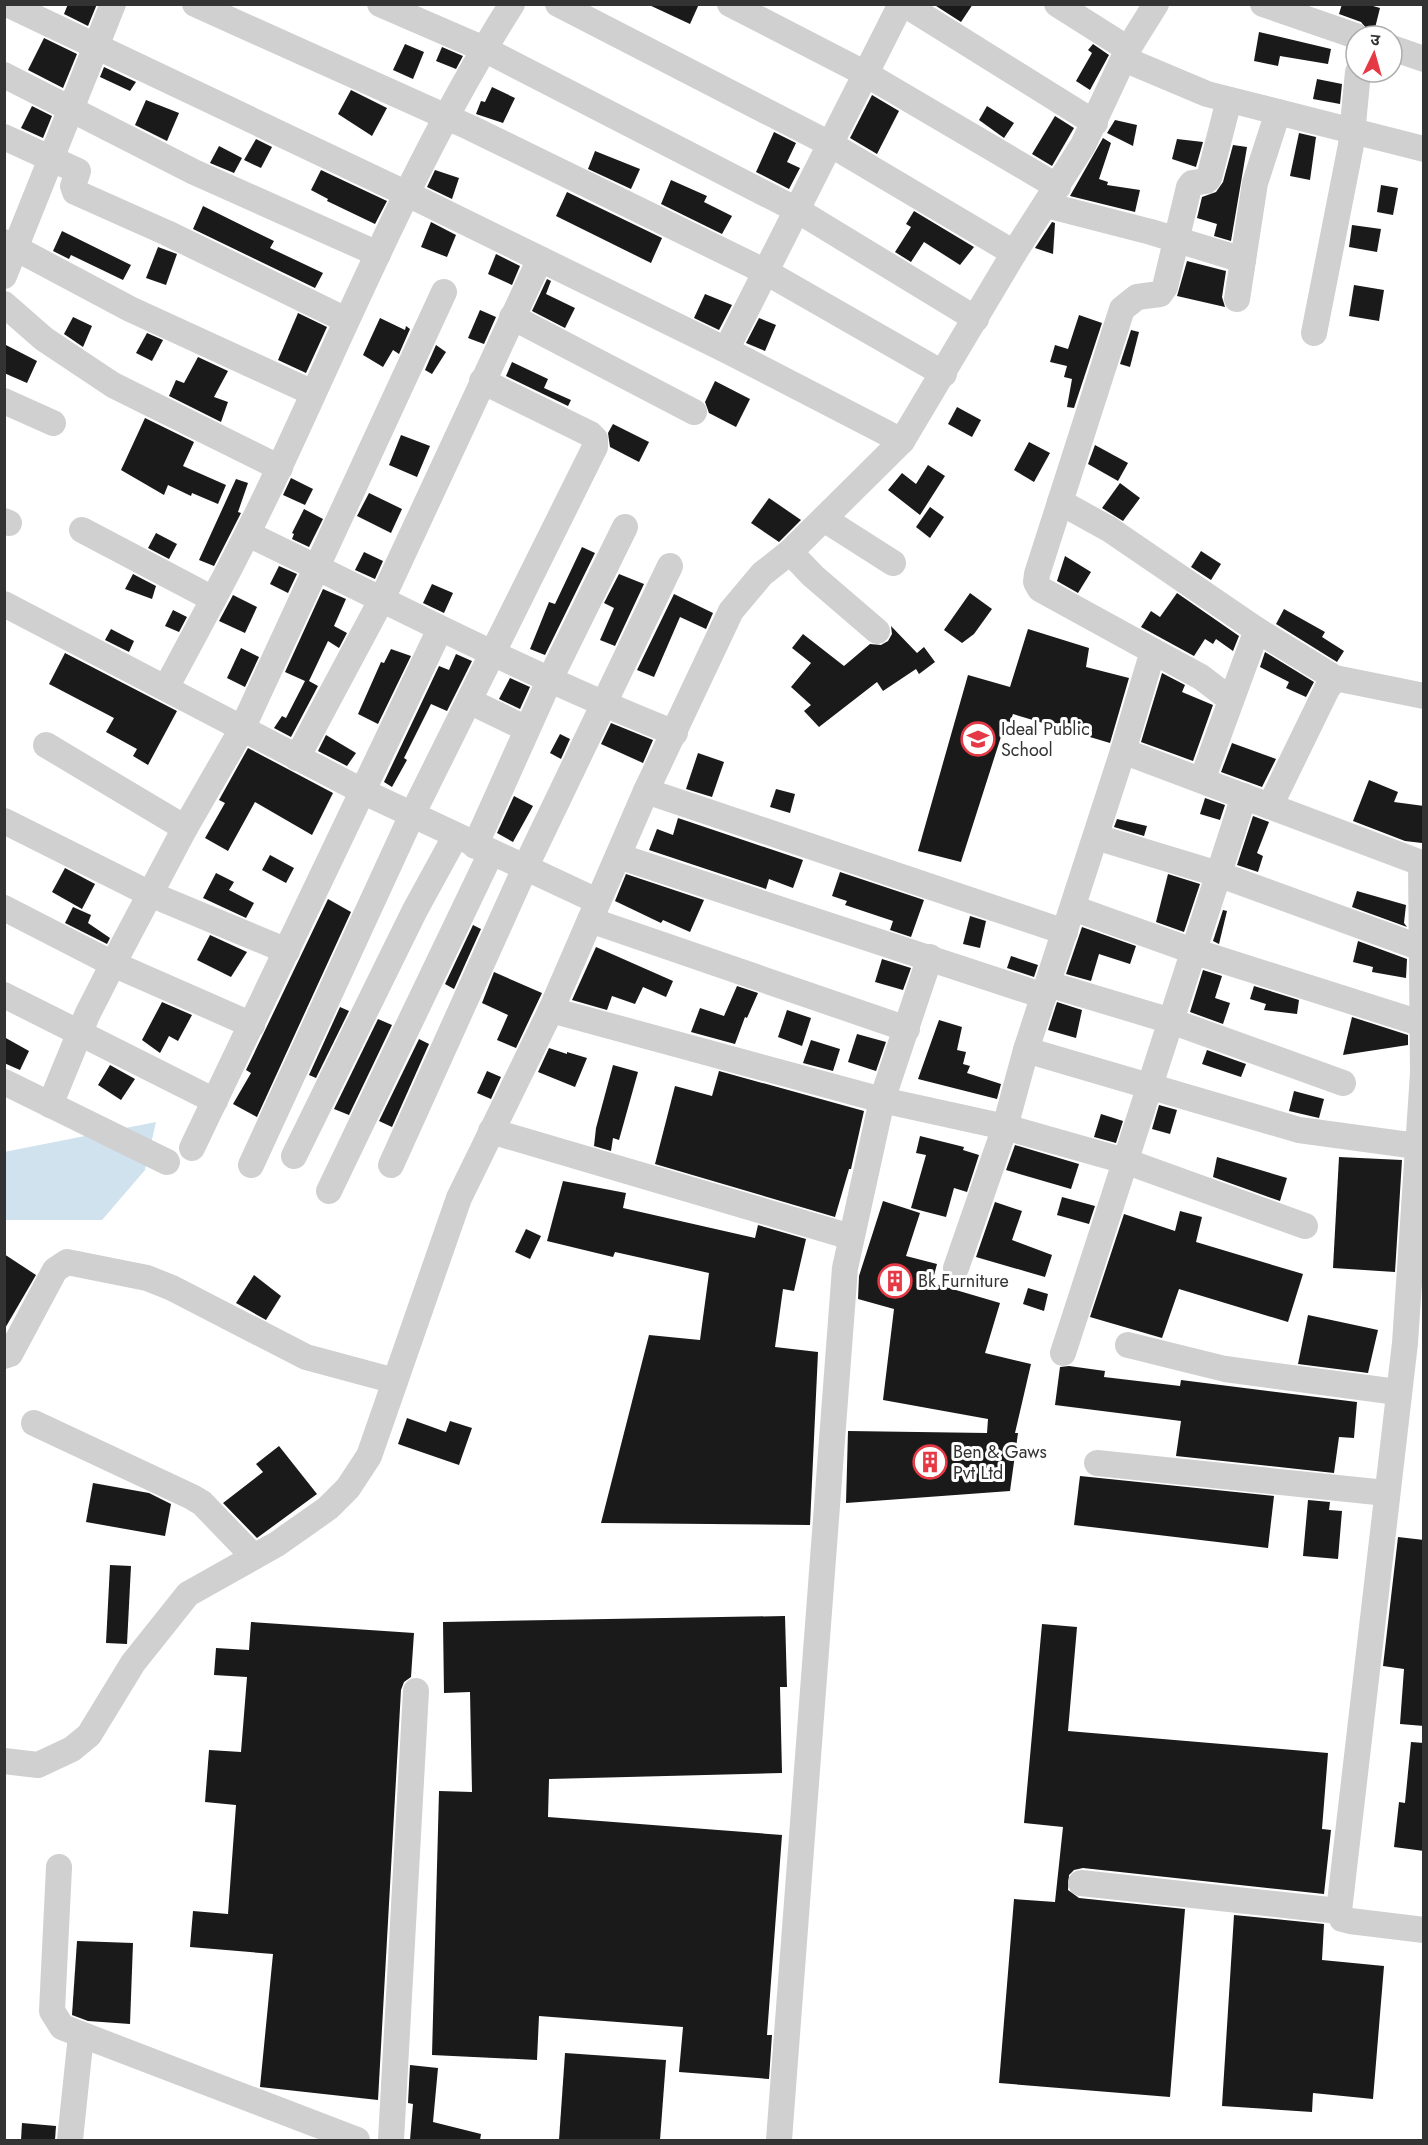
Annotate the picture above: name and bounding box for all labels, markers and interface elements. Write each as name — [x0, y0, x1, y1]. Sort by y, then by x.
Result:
north arrow — [1344, 24, 1404, 84]
text: उ — [1370, 28, 1382, 51]
place label: Ideal Public School — [1001, 716, 1090, 763]
school or university icon: Ideal Public School — [960, 721, 996, 757]
building icon: Bk Furniture — [877, 1263, 913, 1299]
place label: Bk Furniture — [918, 1268, 1009, 1294]
place label: Ben & Gaws Pvt Ltd — [953, 1439, 1047, 1486]
building icon: Ben & Gaws Pvt Ltd — [912, 1444, 948, 1480]

